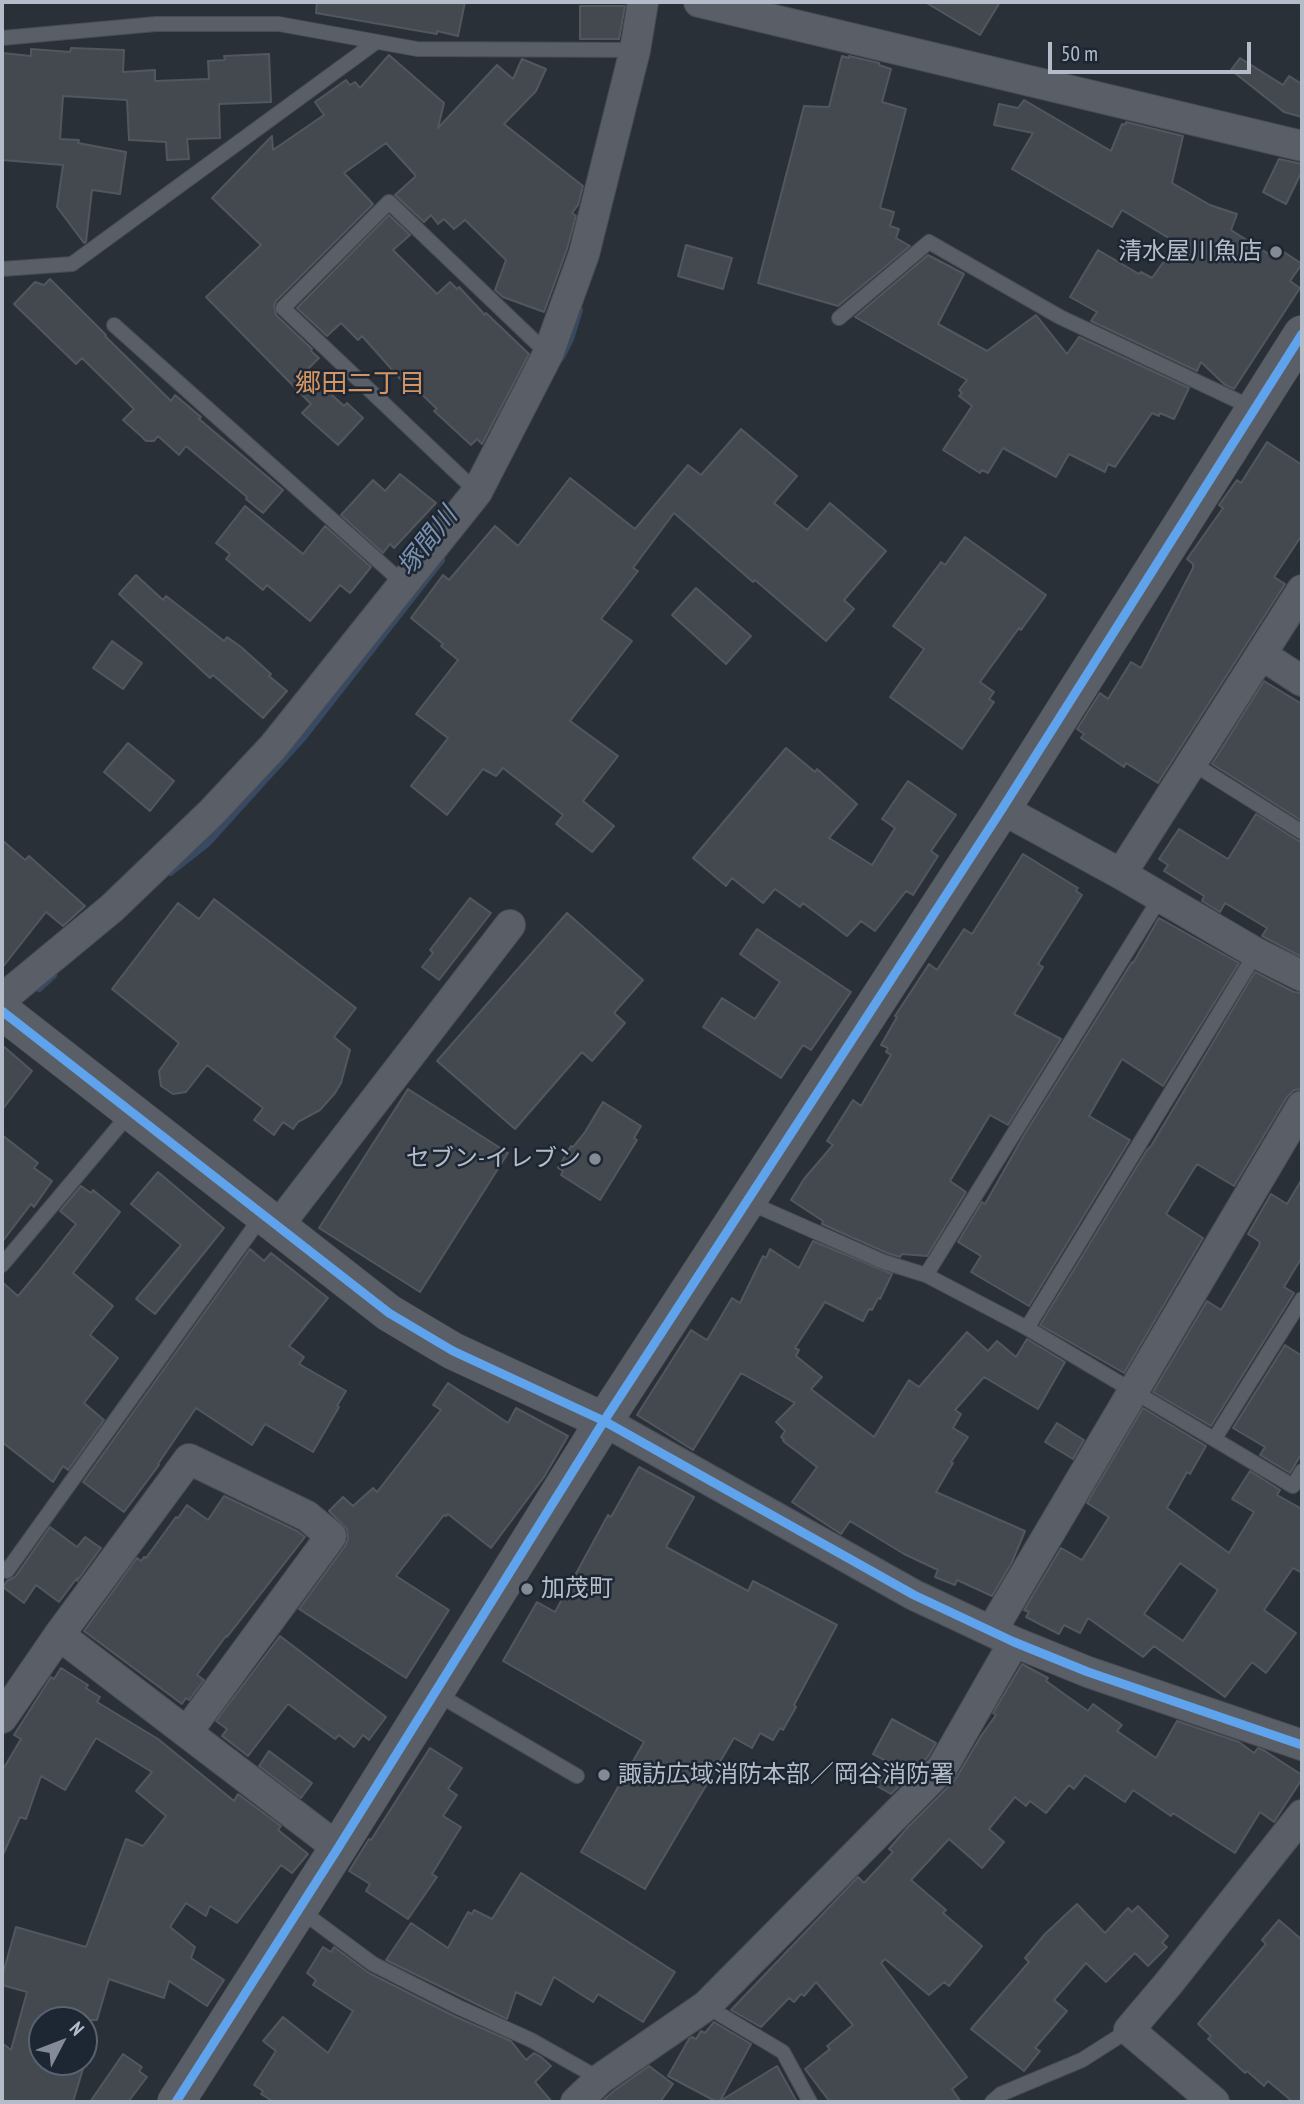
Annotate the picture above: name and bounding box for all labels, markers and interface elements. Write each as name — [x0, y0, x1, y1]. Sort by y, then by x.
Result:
scale bar — [1052, 28, 1255, 72]
text: 50 m — [1061, 40, 1098, 67]
place label: 清水屋川魚店 — [1118, 238, 1262, 266]
marker: 清水屋川魚店 — [1268, 244, 1284, 260]
district label: 郷田二丁目 — [295, 369, 425, 401]
water label: 塚間川 — [392, 502, 464, 582]
place label: セブン-イレブン — [406, 1145, 581, 1173]
marker: セブン-イレブン — [587, 1151, 603, 1167]
place label: 加茂町 — [541, 1575, 613, 1603]
marker: 加茂町 — [519, 1581, 535, 1597]
place label: 諏訪広域消防本部／岡谷消防署 — [618, 1761, 954, 1789]
marker: 諏訪広域消防本部／岡谷消防署 — [596, 1767, 612, 1783]
north arrow — [28, 2006, 98, 2076]
text: N — [65, 2016, 89, 2040]

